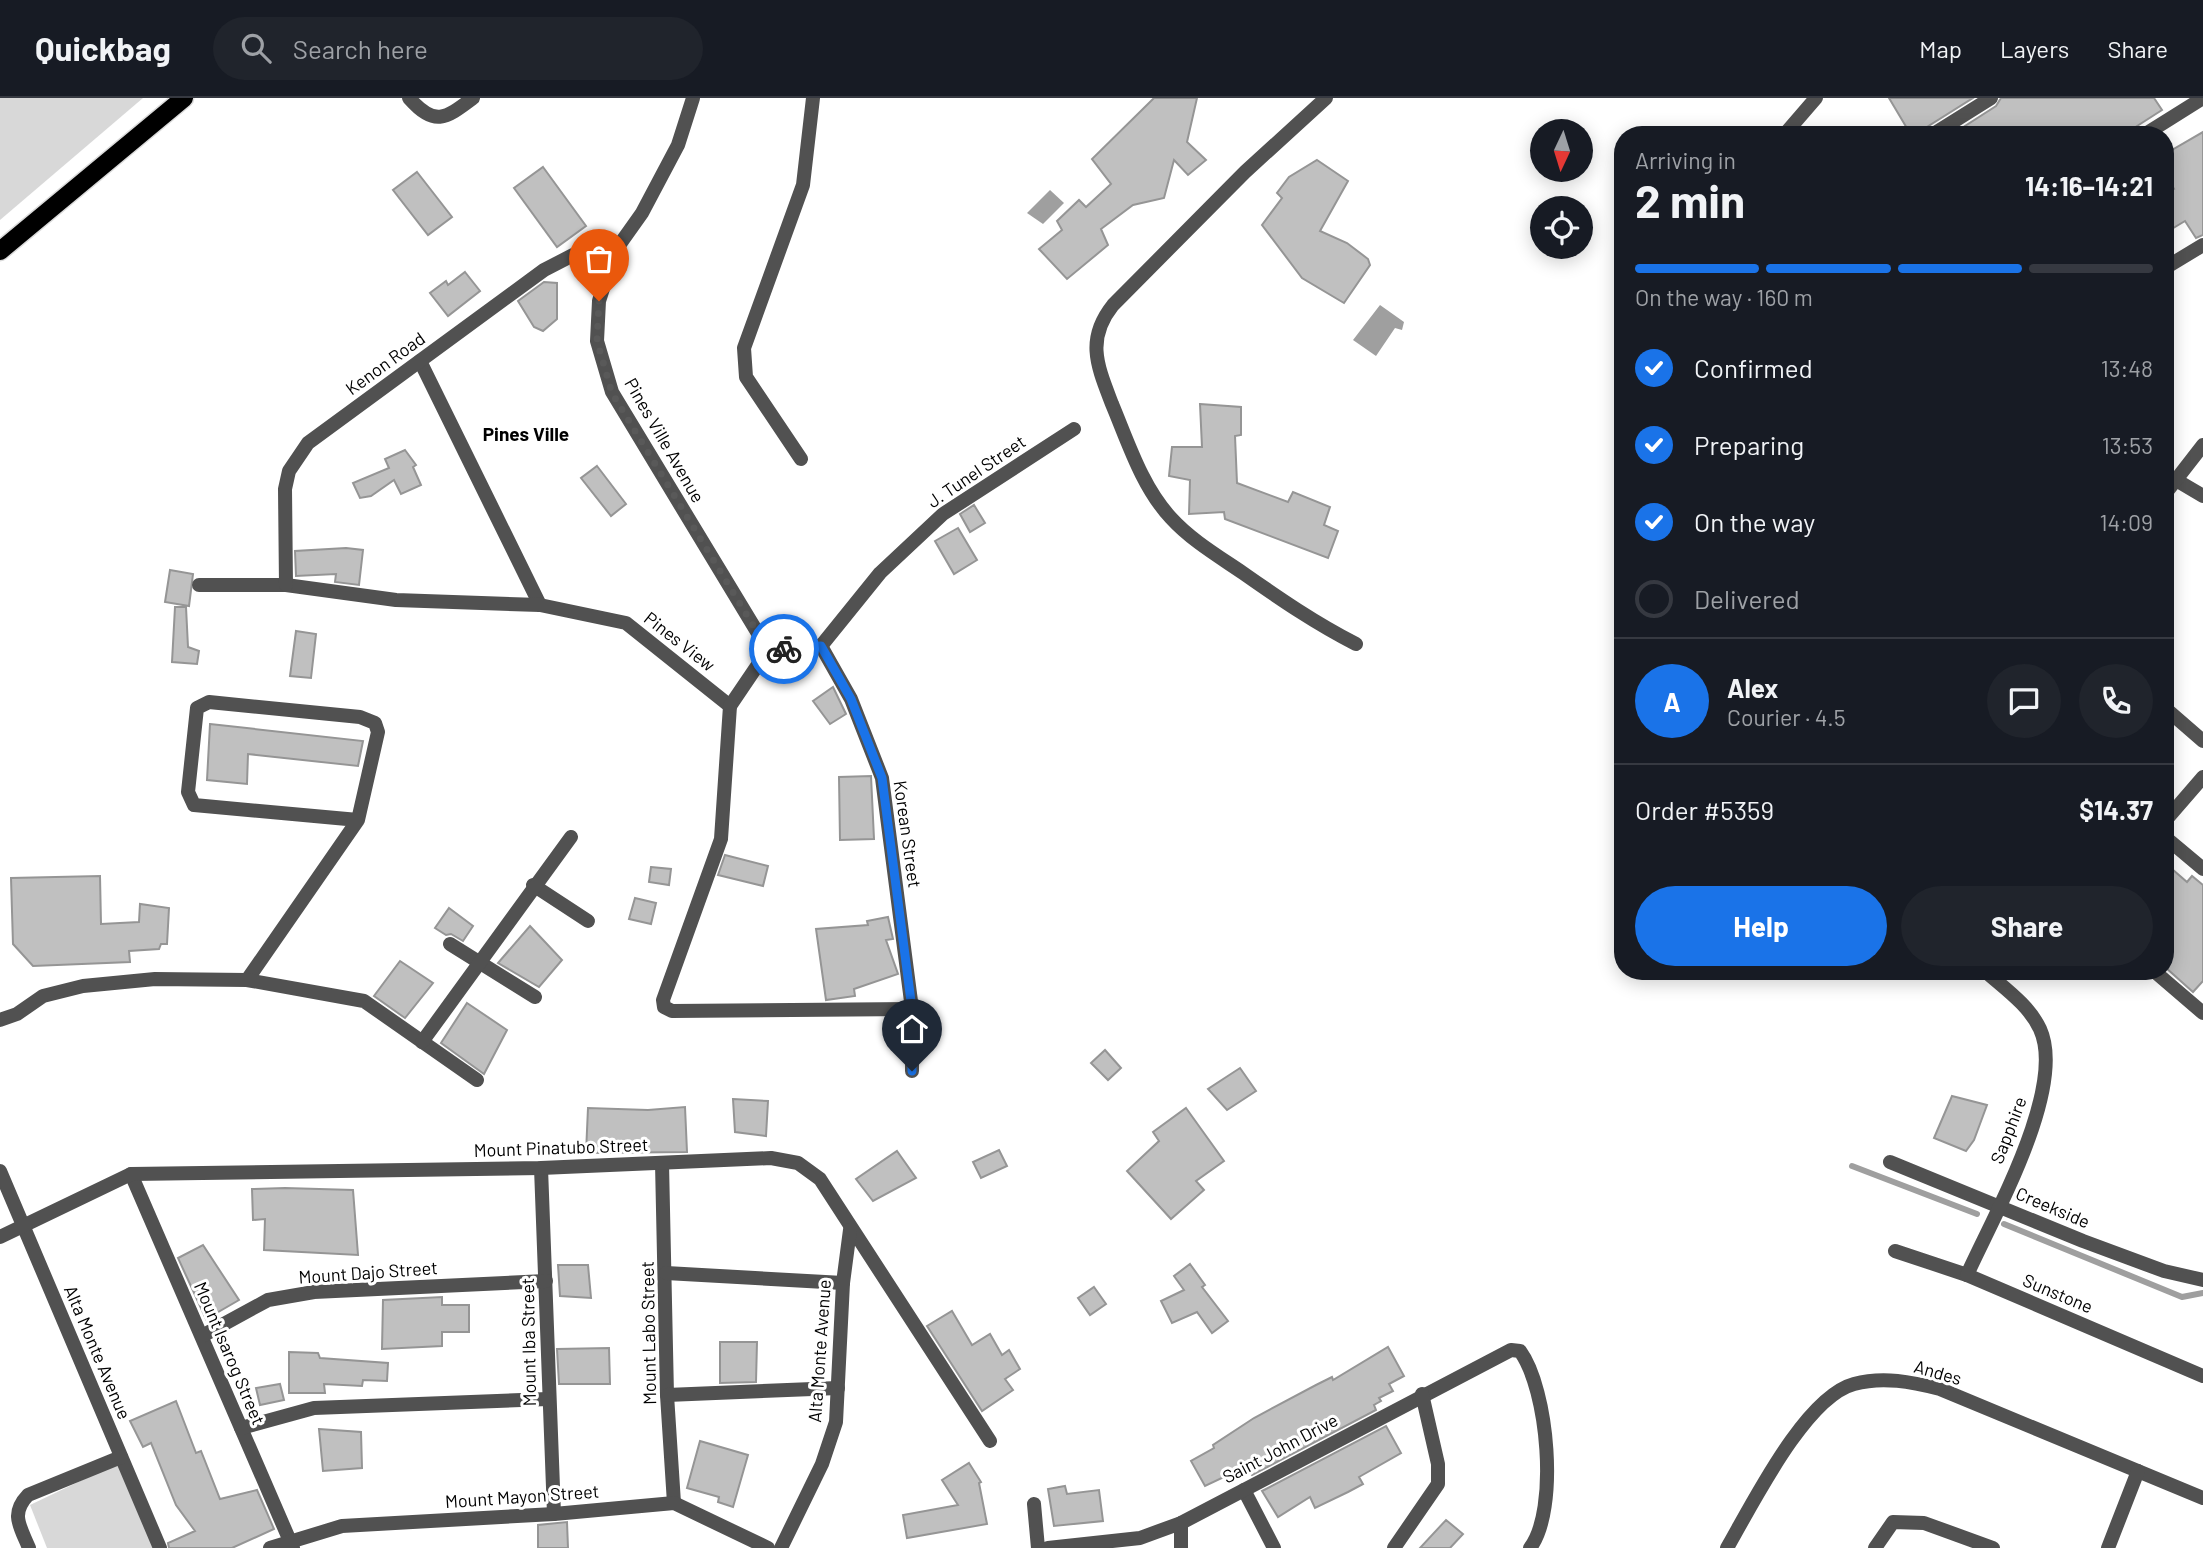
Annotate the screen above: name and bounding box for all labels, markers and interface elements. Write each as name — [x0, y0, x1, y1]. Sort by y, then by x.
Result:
search box — [213, 17, 703, 80]
text: Quickbag — [35, 28, 171, 68]
icon: search — [237, 29, 275, 67]
text: Search here — [293, 33, 428, 64]
text: Map — [1919, 34, 1962, 63]
text: Layers — [2000, 34, 2069, 63]
text: Share — [2107, 34, 2168, 63]
north arrow — [1530, 119, 1592, 182]
map controls — [1530, 119, 1593, 259]
text: Arriving in — [1635, 146, 1736, 174]
text: 14:16–14:21 — [2025, 170, 2153, 201]
text: 2 min — [1635, 172, 1745, 227]
button: locate — [1530, 196, 1593, 259]
pin — [569, 229, 629, 301]
icon: bag — [580, 240, 618, 278]
text: On the way · 160 m — [1635, 283, 1813, 311]
street label: Kenon Road — [341, 327, 429, 399]
icon: check — [1635, 349, 1673, 387]
text: Confirmed — [1694, 352, 1813, 383]
text: 13:48 — [2101, 354, 2153, 382]
street label: Pines Ville Avenue — [620, 374, 710, 506]
district label: Pines Ville — [483, 422, 569, 445]
icon: check — [1635, 426, 1673, 464]
text: Preparing — [1694, 429, 1804, 460]
street label: J. Tunel Street — [923, 430, 1029, 512]
text: 13:53 — [2102, 431, 2153, 459]
icon: check — [1635, 503, 1673, 541]
text: On the way — [1694, 506, 1815, 537]
text: 14:09 — [2100, 508, 2153, 536]
text: Delivered — [1694, 583, 1800, 614]
street label: Pines View — [640, 606, 720, 676]
courier — [749, 614, 819, 684]
icon: bike — [765, 630, 803, 668]
button: chat — [1987, 664, 2061, 738]
button: phone — [2079, 664, 2153, 738]
text: Alex — [1727, 672, 1778, 703]
text: A — [1663, 686, 1681, 717]
text: Courier · 4.5 — [1727, 703, 1846, 731]
street label: Korean Street — [890, 779, 926, 889]
text: Order #5359 — [1635, 794, 1774, 825]
text: $14.37 — [2079, 794, 2153, 825]
button: Help — [1635, 886, 1887, 966]
button: Share — [1901, 886, 2153, 966]
pin — [882, 999, 942, 1071]
icon: home — [893, 1010, 931, 1048]
street label: Sapphire — [1985, 1093, 2031, 1167]
street label: Mount Pinatubo Street — [473, 1133, 649, 1161]
street label: Creekside — [2013, 1182, 2093, 1232]
street label: Mount Dajo Street — [298, 1256, 438, 1288]
street label: Mount Labo Street — [636, 1261, 660, 1405]
street label: Sunstone — [2020, 1268, 2096, 1318]
street label: Mount Isarog Street — [190, 1278, 270, 1428]
street label: Mount Iba Street — [516, 1278, 540, 1406]
street label: Alta Monte Avenue — [803, 1279, 835, 1423]
street label: Alta Monte Avenue — [60, 1282, 136, 1422]
street label: Andes — [1912, 1355, 1964, 1389]
street label: Saint John Drive — [1219, 1408, 1341, 1488]
street label: Mount Mayon Street — [444, 1480, 600, 1512]

